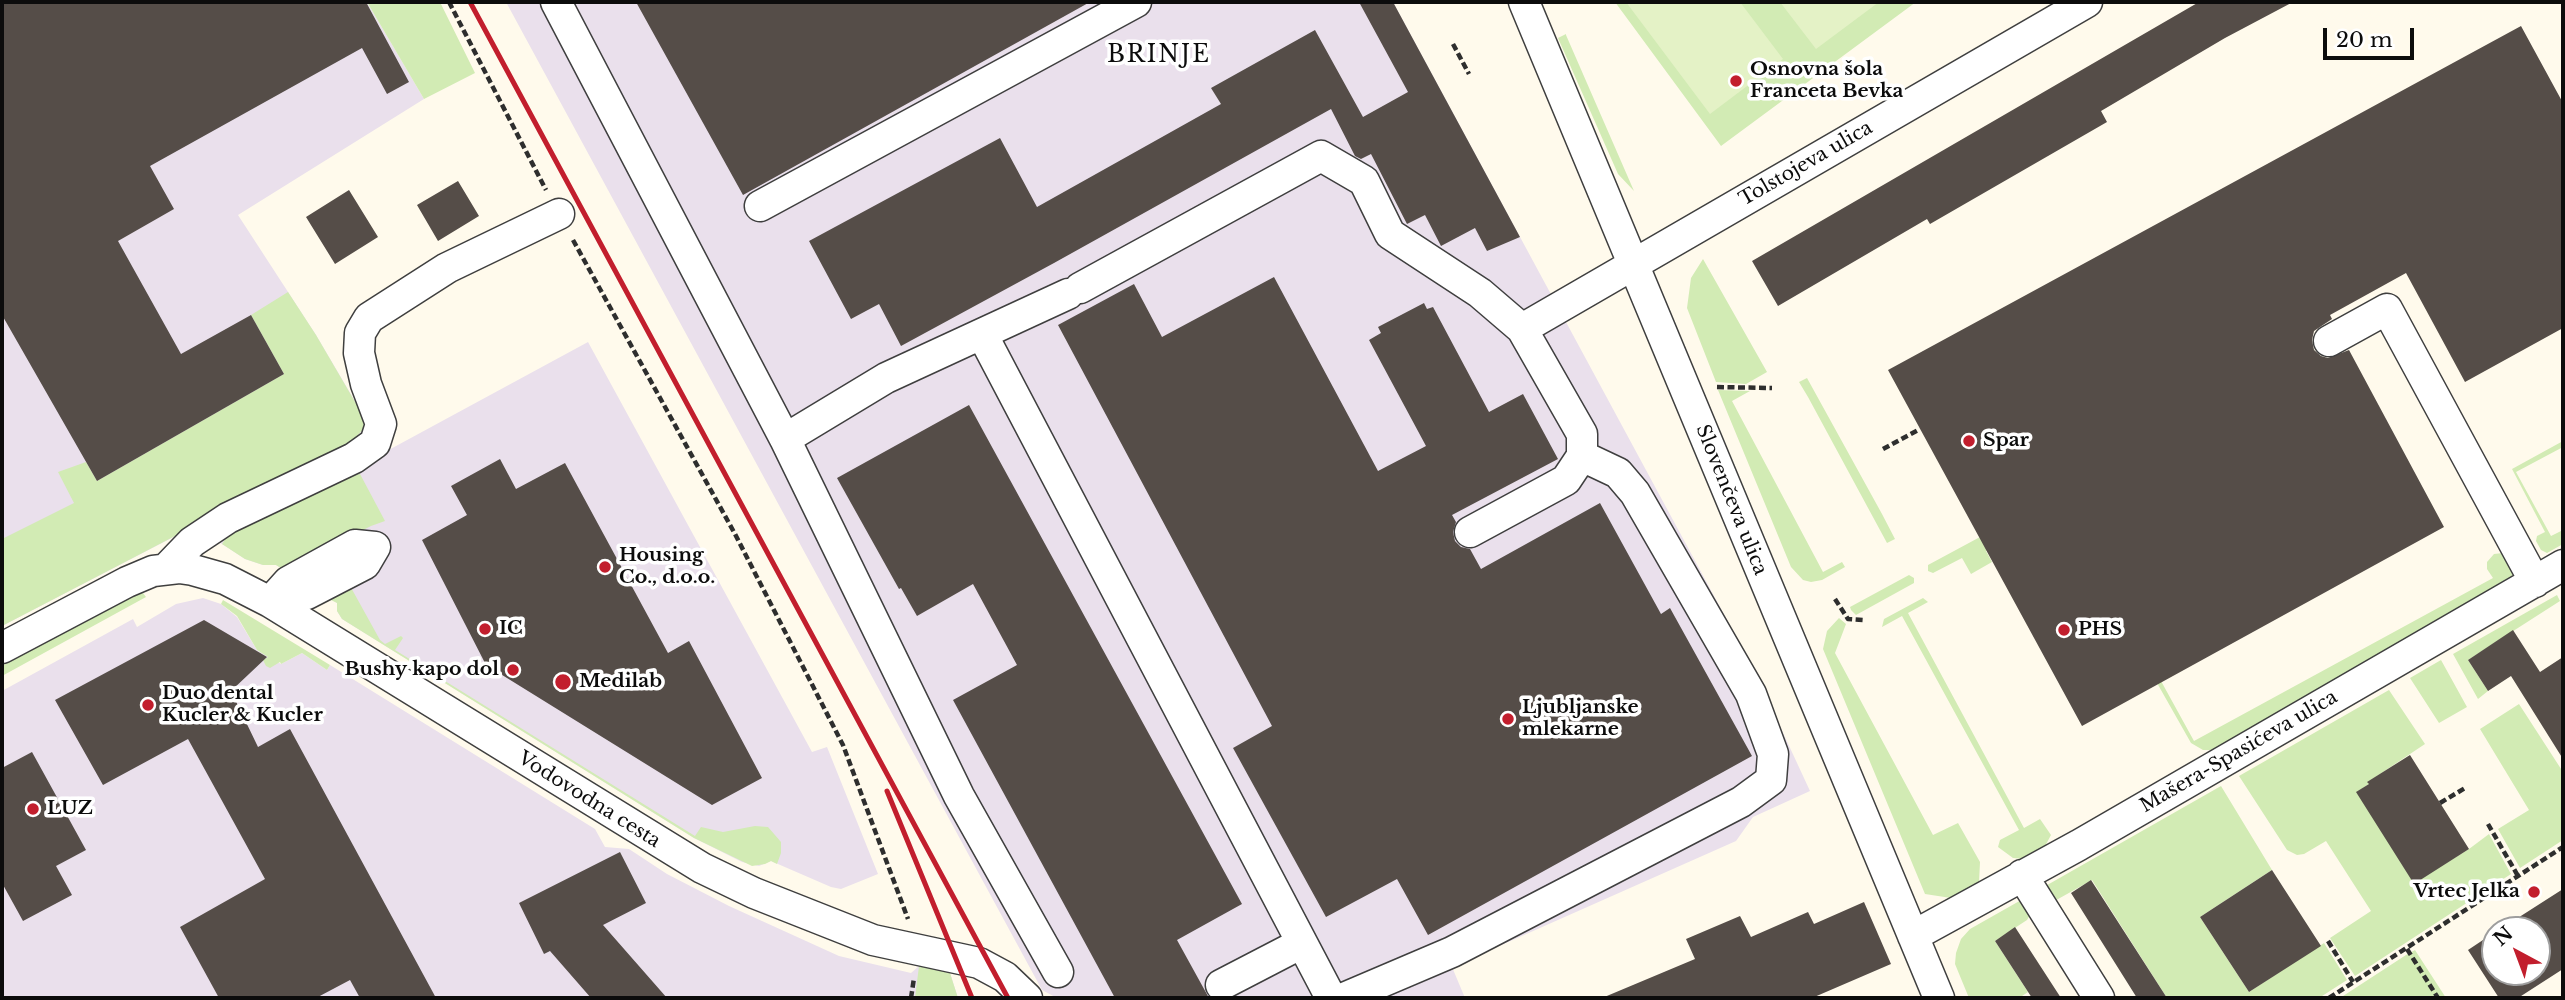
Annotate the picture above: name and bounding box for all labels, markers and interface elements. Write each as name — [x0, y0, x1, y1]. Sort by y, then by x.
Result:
scale bar — [2327, 14, 2418, 58]
text: 20 m — [2336, 27, 2393, 53]
district label: BRINJE — [1108, 42, 1210, 70]
place label: Osnovna šola Franceta Bevka — [1750, 59, 1904, 103]
marker: Osnovna šola Franceta Bevka — [1728, 73, 1744, 89]
street label: Tolstojeva ulica — [1735, 117, 1877, 211]
street label: Slovenčeva ulica — [1690, 422, 1772, 578]
place label: Spar — [1983, 430, 2029, 452]
marker: Spar — [1961, 433, 1977, 449]
place label: Housing Co., d.o.o. — [619, 545, 715, 589]
marker: Housing Co., d.o.o. — [597, 559, 613, 575]
place label: IC — [499, 618, 523, 640]
place label: PHS — [2078, 619, 2122, 641]
marker: IC — [477, 621, 493, 637]
marker: PHS — [2056, 622, 2072, 638]
place label: Bushy kapo dol — [344, 659, 499, 681]
marker: Bushy kapo dol — [505, 662, 521, 678]
place label: Medilab — [579, 671, 662, 693]
marker: Medilab — [553, 672, 573, 692]
place label: Duo dental Kucler & Kucler — [162, 683, 323, 727]
street label: Mašera-Spasićeva ulica — [2136, 686, 2342, 818]
marker: Duo dental Kucler & Kucler — [140, 697, 156, 713]
place label: Ljubljanske mlekarne — [1522, 697, 1639, 741]
marker: Ljubljanske mlekarne — [1500, 711, 1516, 727]
street label: Vodovodna cesta — [514, 747, 664, 853]
place label: LUZ — [47, 798, 93, 820]
marker: LUZ — [25, 801, 41, 817]
place label: Vrtec Jelka — [2414, 881, 2520, 903]
marker: Vrtec Jelka — [2526, 884, 2542, 900]
north arrow — [2481, 916, 2551, 986]
text: N — [2489, 922, 2517, 951]

